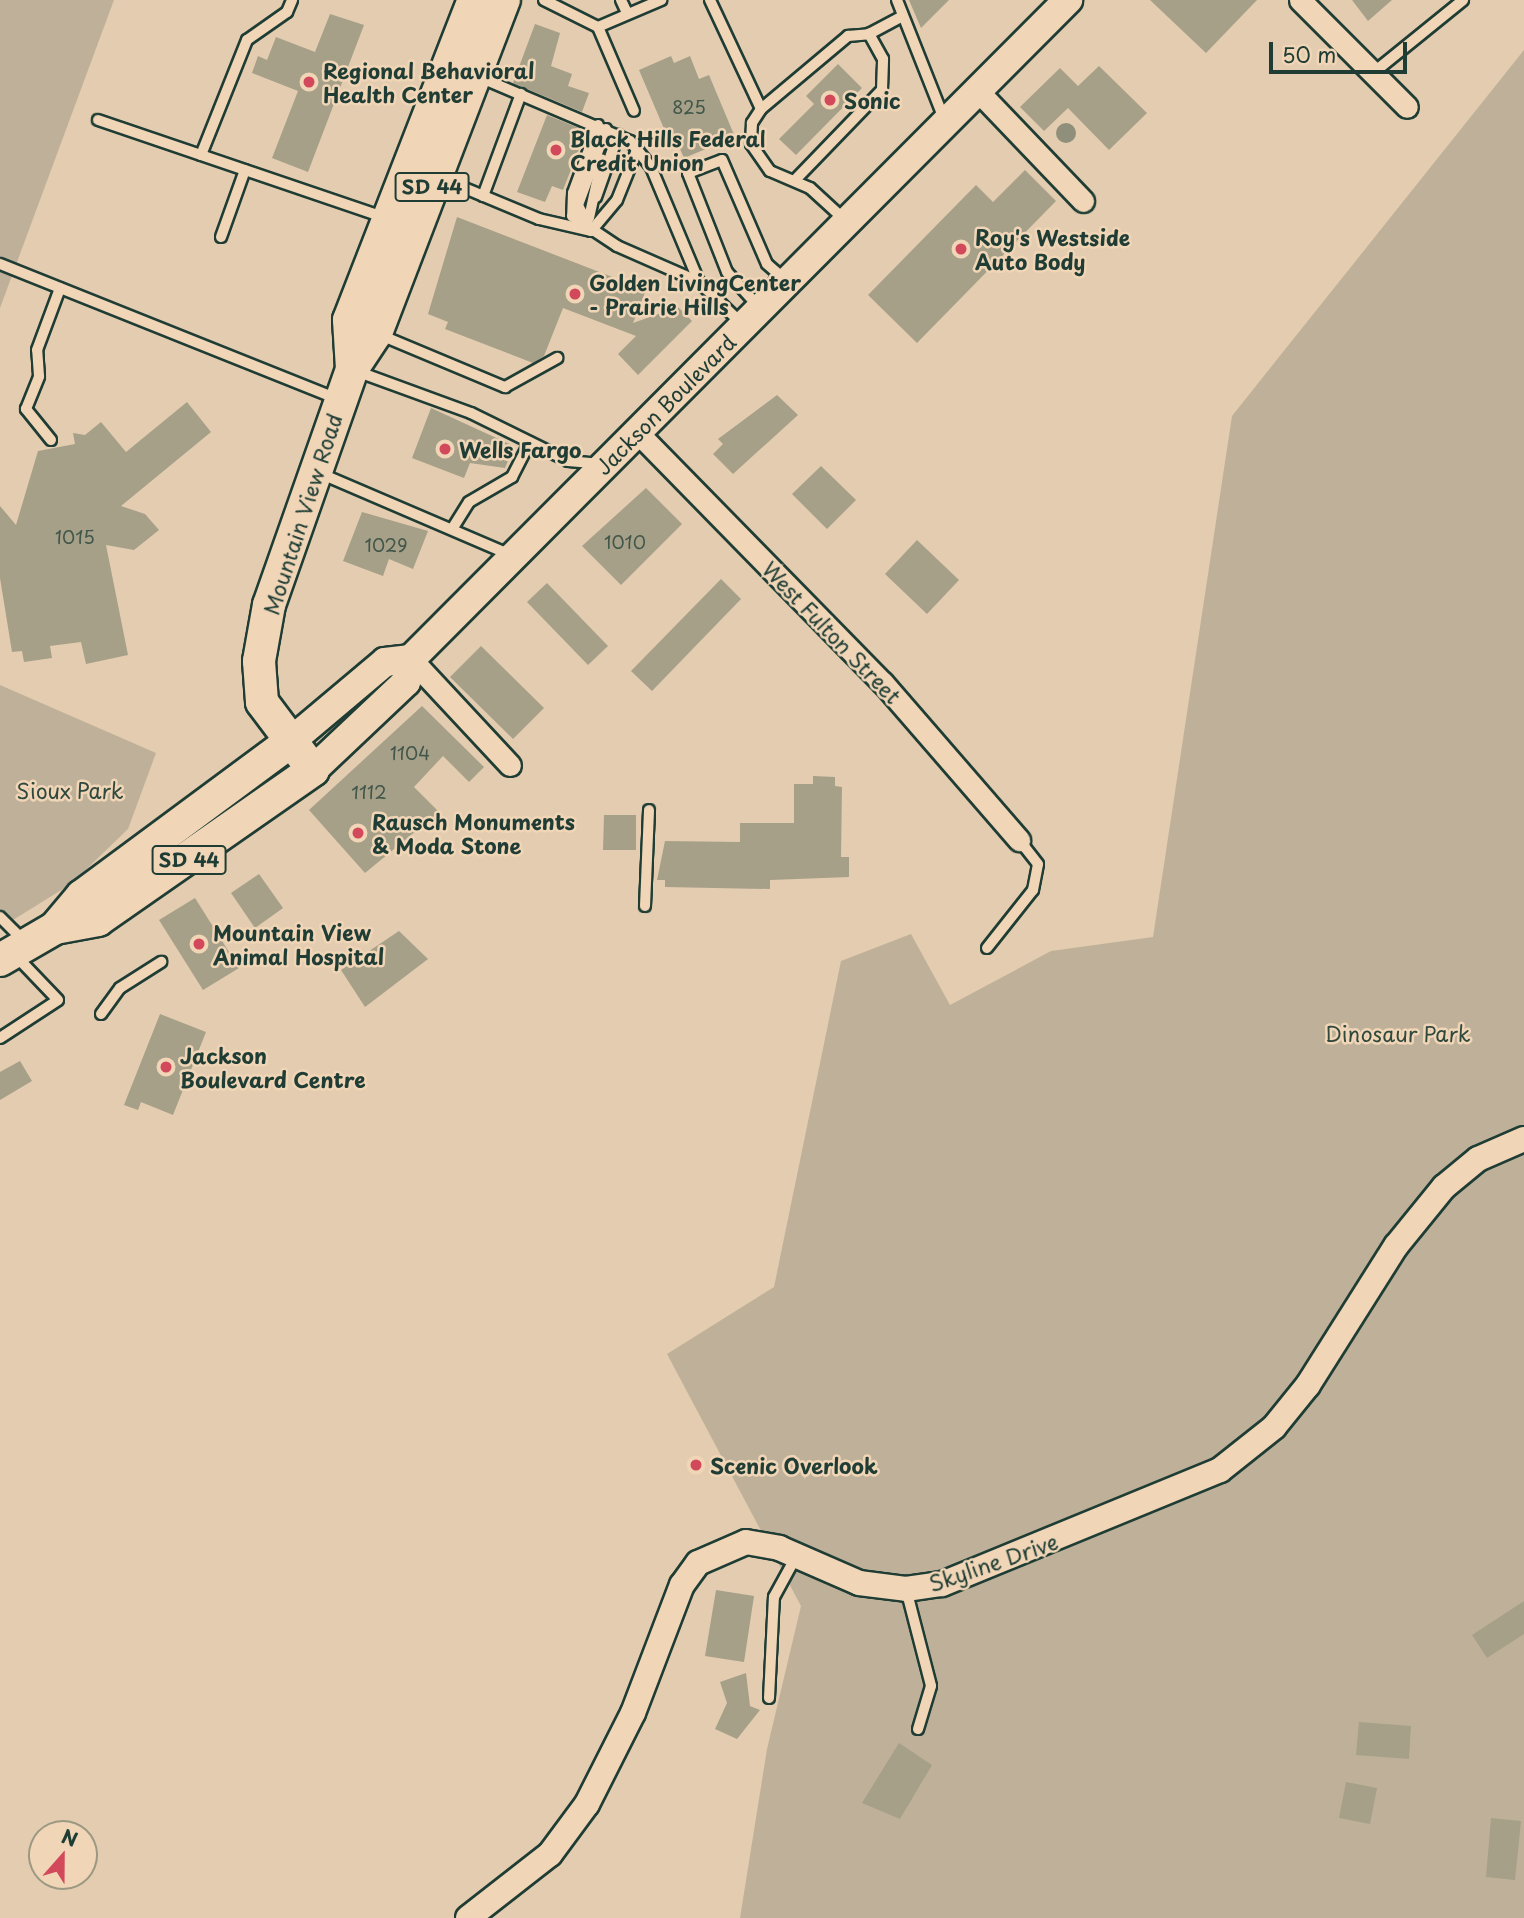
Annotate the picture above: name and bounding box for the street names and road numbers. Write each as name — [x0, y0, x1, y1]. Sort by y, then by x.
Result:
road number: SD 44 — [394, 172, 471, 202]
street label: Jackson Boulevard — [590, 329, 740, 479]
street label: Mountain View Road — [258, 411, 346, 617]
street label: West Fulton Street — [758, 556, 906, 708]
road number: SD 44 — [150, 845, 228, 876]
street label: Skyline Drive — [925, 1528, 1061, 1596]

